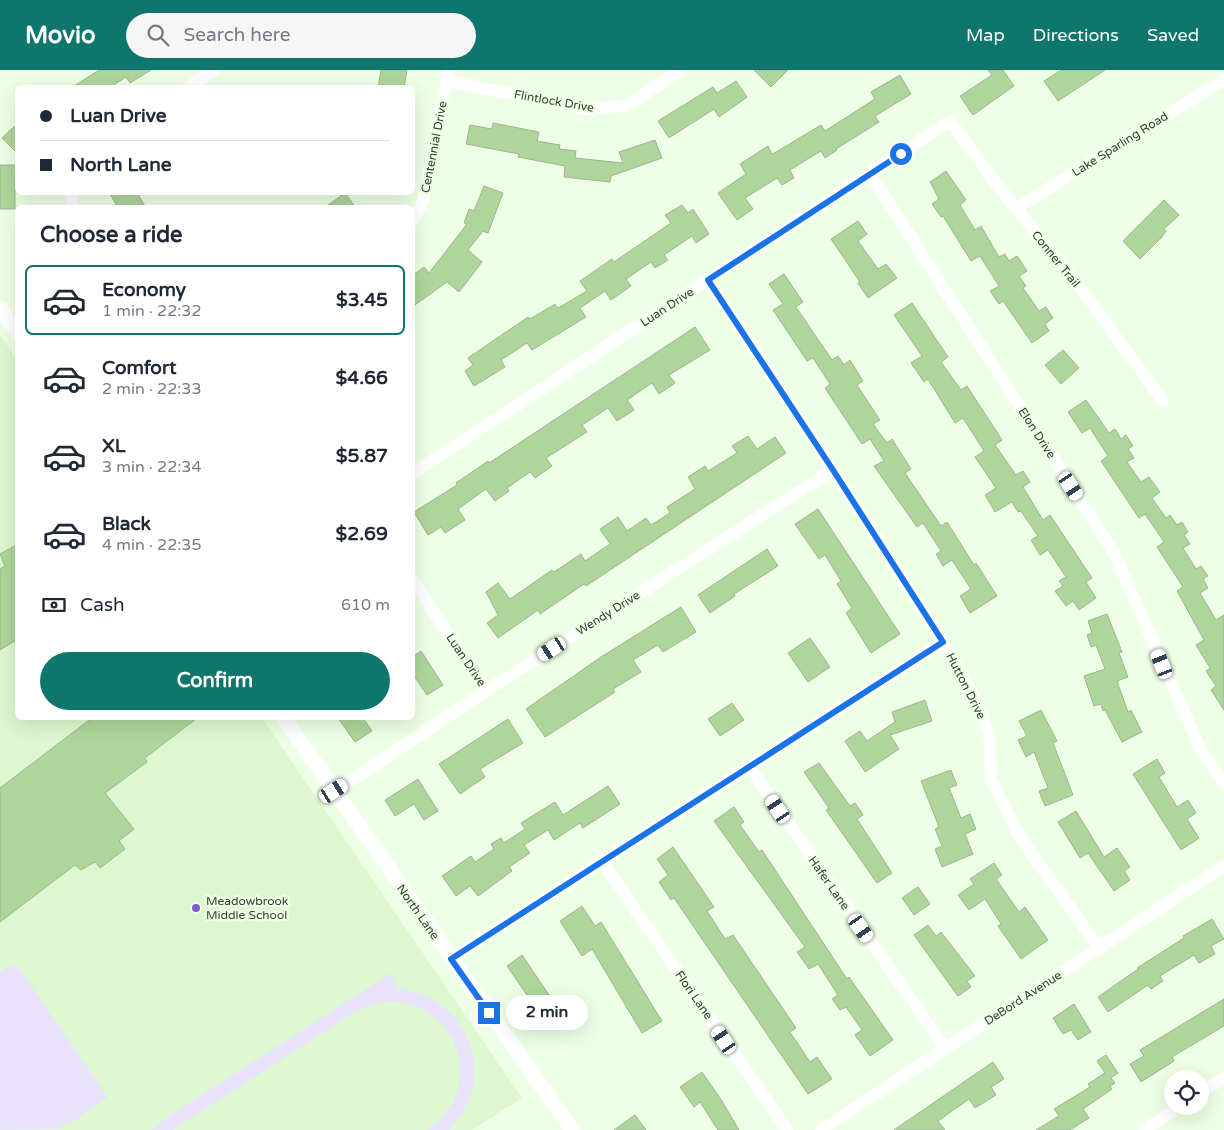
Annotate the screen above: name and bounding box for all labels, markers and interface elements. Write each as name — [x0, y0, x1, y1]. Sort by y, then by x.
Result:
search box — [126, 13, 476, 58]
text: Movio — [25, 21, 96, 50]
icon: search — [144, 21, 172, 49]
text: Search here — [184, 24, 290, 46]
text: Map — [966, 24, 1005, 46]
text: Directions — [1033, 24, 1119, 46]
text: Saved — [1147, 24, 1199, 46]
street label: Flintlock Drive — [513, 87, 595, 115]
street label: Centennial Drive — [418, 100, 450, 194]
text: Luan Drive — [70, 105, 167, 127]
street label: Lake Sparling Road — [1070, 109, 1170, 179]
route start — [890, 143, 912, 165]
text: North Lane — [70, 154, 172, 176]
text: Choose a ride — [40, 222, 183, 248]
street label: Conner Trail — [1029, 228, 1083, 290]
icon: car — [42, 278, 87, 323]
text: Economy — [102, 279, 186, 301]
street label: Luan Drive — [638, 284, 697, 329]
text: $3.45 — [336, 289, 388, 311]
text: 1 min · 22:32 — [102, 301, 201, 321]
icon: car — [42, 356, 87, 401]
text: Comfort — [102, 357, 176, 379]
text: $4.66 — [336, 367, 388, 389]
text: 2 min · 22:33 — [102, 379, 201, 399]
street label: Elon Drive — [1015, 405, 1059, 461]
icon: car — [42, 434, 87, 479]
text: XL — [102, 435, 126, 457]
text: $5.87 — [336, 445, 388, 467]
text: 3 min · 22:34 — [102, 457, 201, 477]
car — [1056, 469, 1085, 503]
icon: car — [42, 512, 87, 557]
text: Black — [102, 513, 151, 535]
text: $2.69 — [336, 523, 388, 545]
text: 4 min · 22:35 — [102, 535, 201, 555]
street label: Wendy Drive — [574, 588, 643, 638]
icon: cash — [40, 591, 68, 619]
text: Cash — [80, 594, 125, 616]
text: 610 m — [341, 595, 390, 615]
street label: Luan Drive — [443, 631, 489, 689]
car — [535, 635, 568, 663]
car — [1149, 647, 1174, 681]
street label: Hutton Drive — [943, 650, 989, 722]
button: Confirm — [40, 652, 390, 710]
car — [317, 777, 350, 805]
car — [763, 792, 792, 826]
street label: Hafer Lane — [805, 854, 853, 913]
street label: North Lane — [394, 882, 442, 942]
place label: Meadowbrook Middle School — [206, 894, 289, 922]
marker: Meadowbrook Middle School — [190, 902, 202, 914]
car — [846, 911, 875, 945]
street label: Flori Lane — [672, 968, 716, 1022]
street label: DeBord Avenue — [982, 968, 1064, 1028]
callout: 2 min — [506, 996, 589, 1030]
route end — [478, 1002, 500, 1024]
text: 2 min — [526, 1002, 568, 1022]
car — [709, 1023, 738, 1057]
map controls — [1164, 1070, 1209, 1115]
button: locate — [1164, 1070, 1209, 1115]

